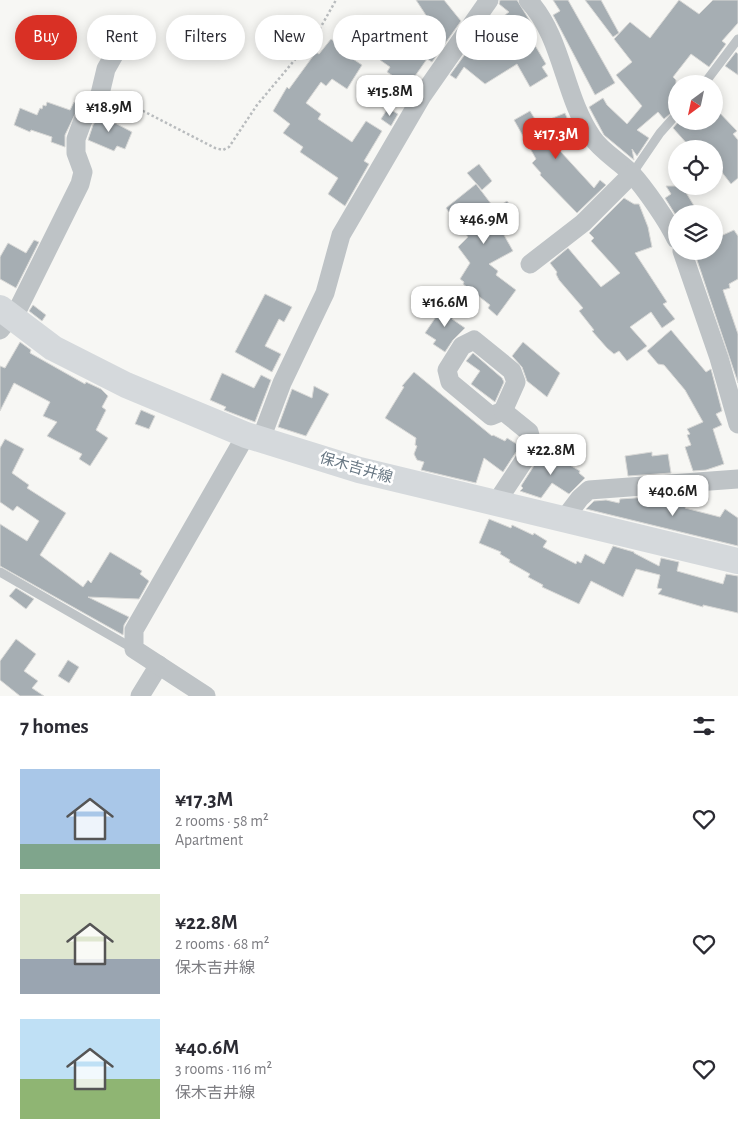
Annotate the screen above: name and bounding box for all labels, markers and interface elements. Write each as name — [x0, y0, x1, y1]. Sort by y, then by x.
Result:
chip: Buy — [15, 15, 77, 60]
chip: Rent — [87, 15, 156, 60]
chip: Filters — [166, 15, 245, 60]
chip: New — [255, 15, 323, 60]
chip: Apartment — [333, 15, 446, 60]
chip: House — [456, 15, 537, 60]
pin: ¥15.8M — [349, 74, 431, 117]
north arrow — [668, 75, 722, 130]
map controls — [668, 75, 723, 260]
text: ¥15.8M — [367, 83, 413, 99]
pin: ¥18.9M — [68, 90, 150, 133]
text: ¥18.9M — [86, 99, 132, 115]
pin: ¥17.3M — [515, 118, 597, 160]
text: ¥17.3M — [534, 126, 578, 142]
button: locate — [668, 140, 723, 195]
pin: ¥46.9M — [443, 202, 525, 245]
button: layers — [668, 205, 723, 260]
text: ¥46.9M — [460, 211, 508, 227]
pin: ¥16.6M — [404, 286, 486, 328]
text: ¥16.6M — [422, 294, 468, 310]
pin: ¥22.8M — [510, 434, 592, 476]
text: ¥22.8M — [527, 442, 575, 458]
street label: 保木吉井線 — [318, 449, 395, 486]
pin: ¥40.6M — [632, 474, 714, 517]
text: ¥40.6M — [649, 483, 697, 499]
icon: filters — [690, 712, 718, 740]
text: 7 homes — [20, 716, 89, 737]
icon: home — [60, 789, 120, 849]
text: ¥17.3M — [175, 789, 233, 810]
icon: heart — [690, 805, 718, 833]
text: 2 rooms · 58 m² — [175, 813, 269, 829]
text: Apartment — [175, 832, 243, 848]
text: ¥22.8M — [175, 912, 238, 933]
icon: home — [60, 914, 120, 974]
icon: heart — [690, 930, 718, 958]
text: 2 rooms · 68 m² — [175, 936, 269, 952]
text: 保木吉井線 — [175, 960, 255, 976]
text: ¥40.6M — [175, 1037, 239, 1058]
icon: home — [60, 1039, 120, 1099]
icon: heart — [690, 1055, 718, 1083]
text: 3 rooms · 116 m² — [175, 1061, 272, 1077]
text: 保木吉井線 — [175, 1085, 255, 1101]

